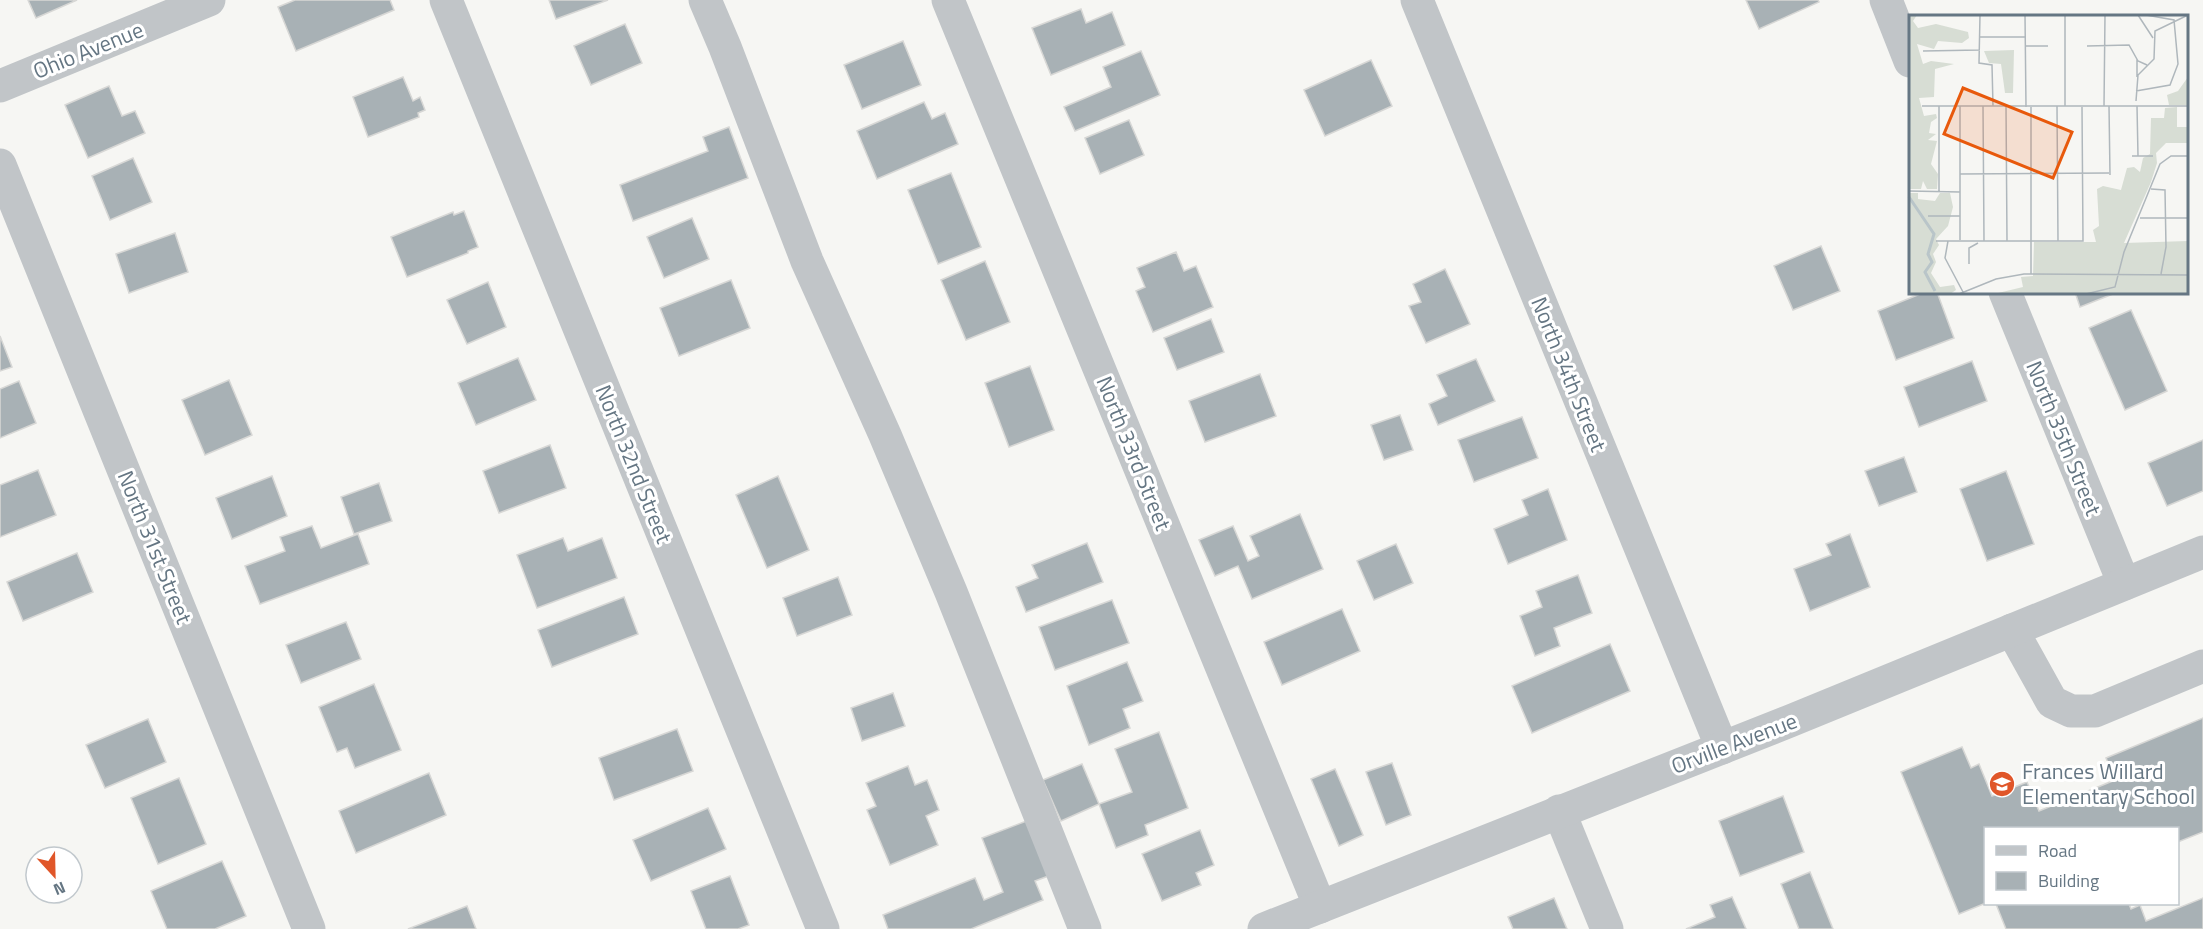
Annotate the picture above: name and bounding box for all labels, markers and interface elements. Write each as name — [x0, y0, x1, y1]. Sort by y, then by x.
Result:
street label: Ohio Avenue — [28, 12, 148, 88]
inset map — [1909, 15, 2188, 294]
street label: North 34th Street — [1522, 292, 1616, 457]
street label: North 35th Street — [2017, 356, 2111, 521]
street label: North 33rd Street — [1088, 371, 1180, 535]
street label: North 32nd Street — [587, 380, 681, 549]
street label: North 31st Street — [109, 465, 201, 629]
street label: Orville Avenue — [1666, 703, 1802, 783]
place label: Frances Willard Elementary School — [2022, 754, 2195, 813]
school or university icon: Frances Willard Elementary School — [1987, 769, 2017, 799]
legend — [1984, 827, 2179, 905]
text: Road — [2038, 837, 2077, 864]
north arrow — [24, 845, 84, 905]
text: Building — [2038, 867, 2099, 894]
text: N — [50, 876, 69, 902]

